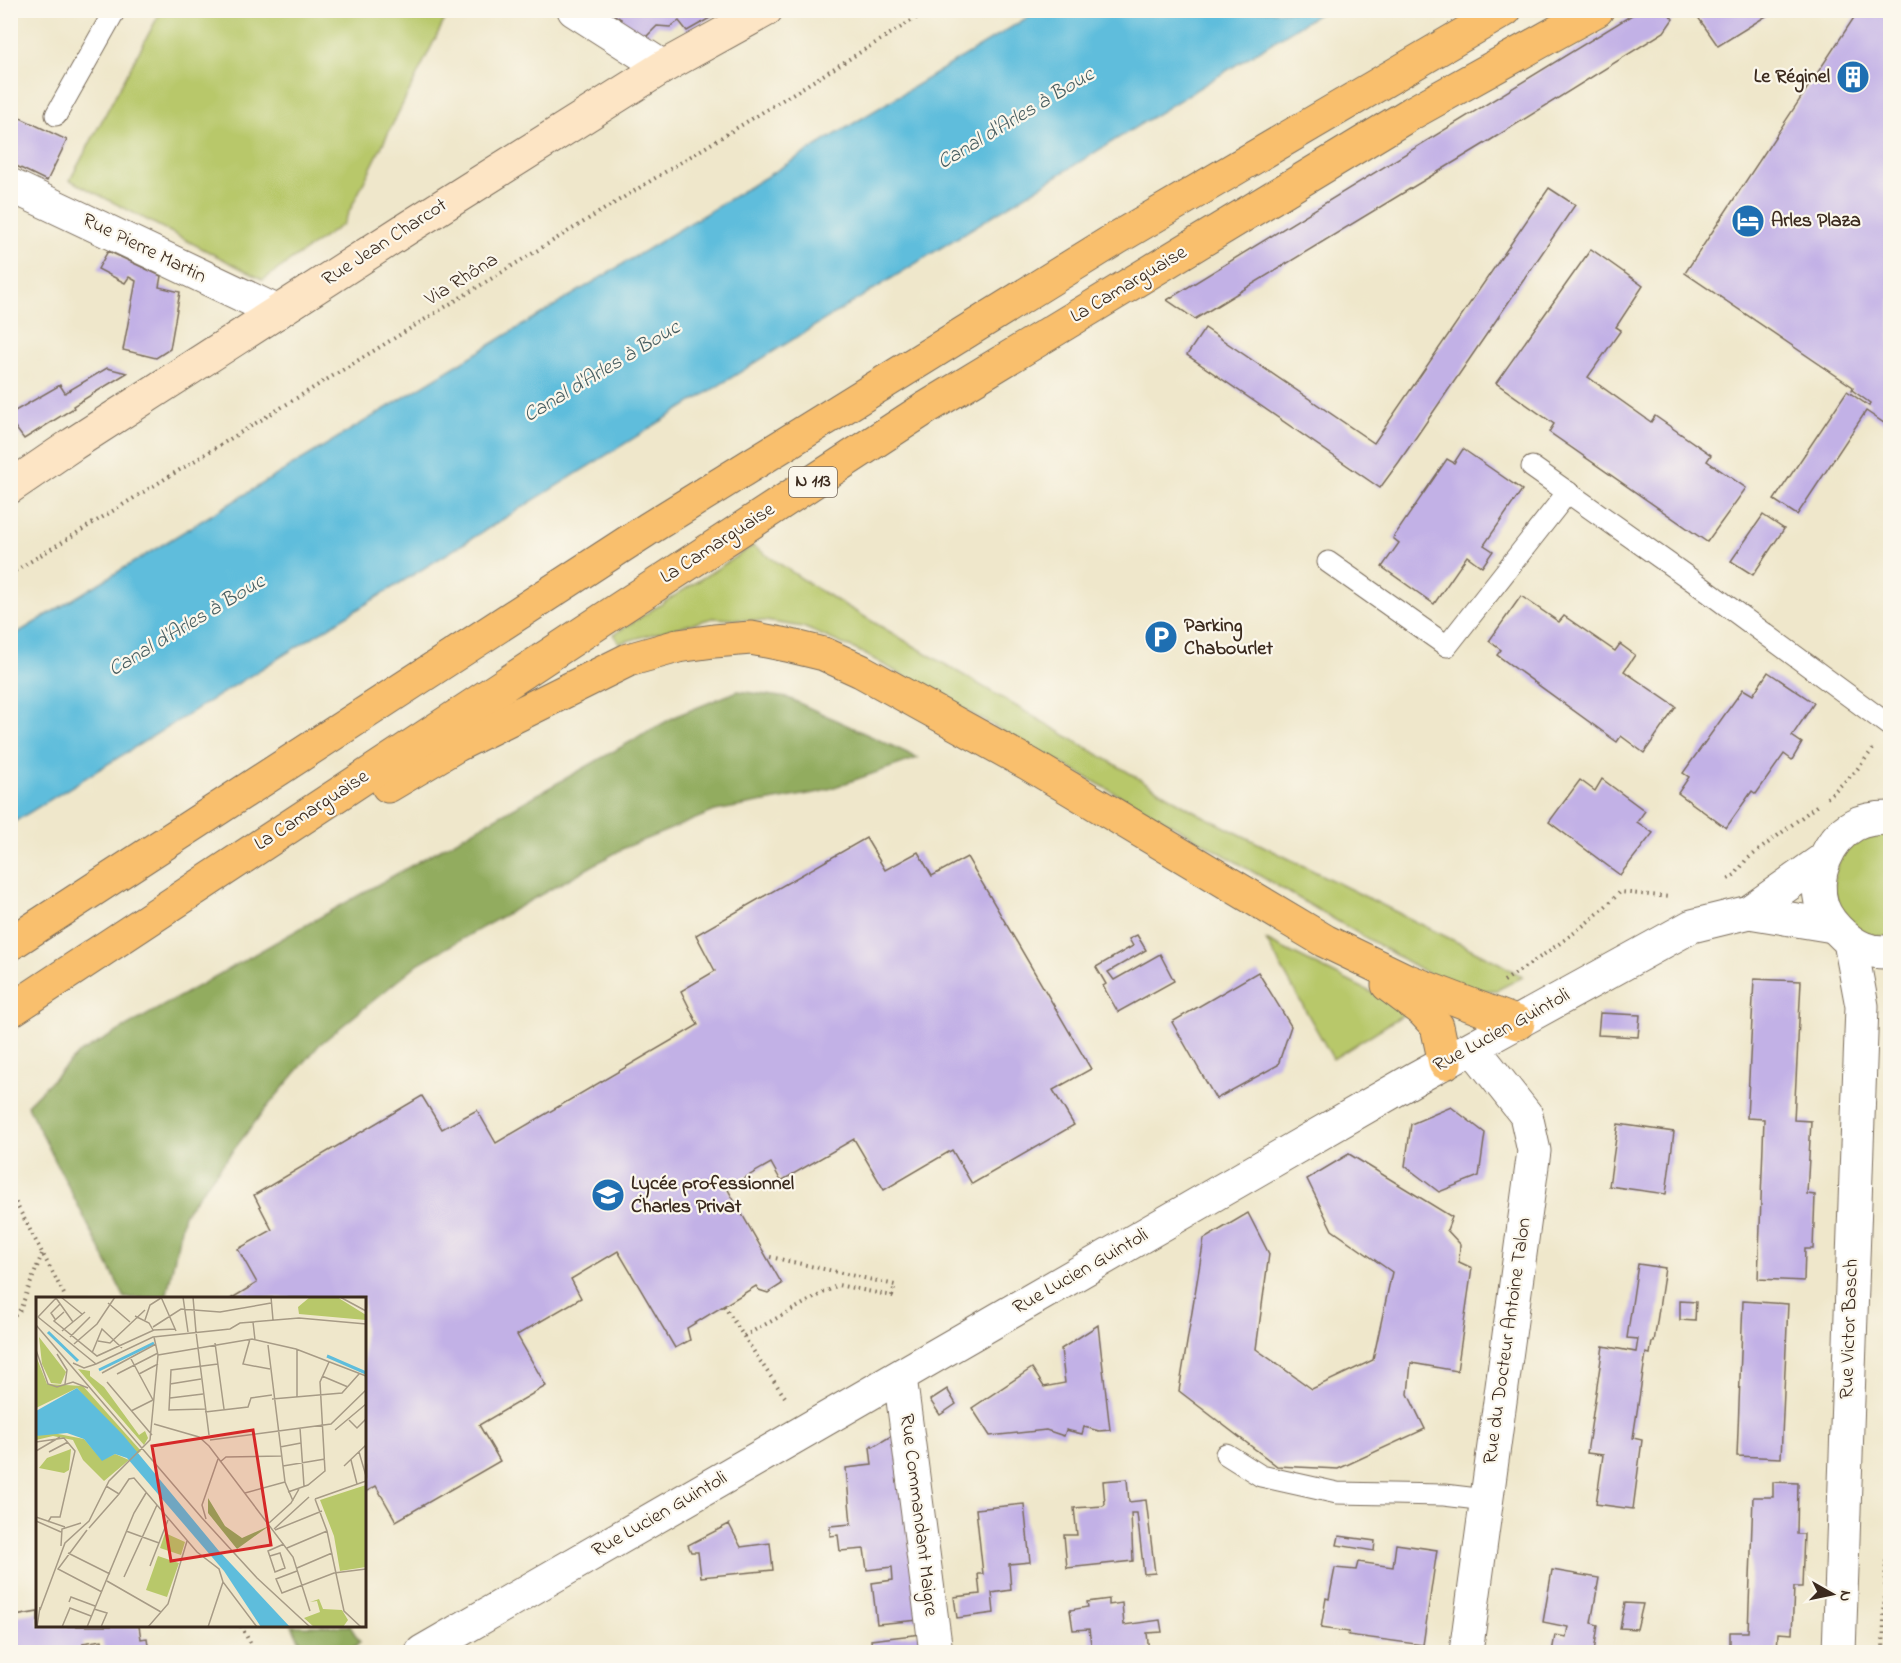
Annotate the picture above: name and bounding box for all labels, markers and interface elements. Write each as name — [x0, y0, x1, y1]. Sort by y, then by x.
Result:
water label: Canal d'Arles à Bouc — [932, 59, 1101, 178]
building icon: Le Réginel — [1835, 59, 1871, 95]
place label: Le Réginel — [1754, 63, 1830, 93]
street label: Rue Jean Charcot — [317, 191, 454, 294]
hotel icon: Arles Plaza — [1730, 203, 1766, 239]
street label: Rue Pierre Martin — [77, 206, 211, 292]
place label: Arles Plaza — [1771, 207, 1861, 236]
street label: La Camarguaise — [1065, 239, 1193, 332]
street label: Via Rhôna — [419, 246, 504, 314]
water label: Canal d'Arles à Bouc — [518, 312, 687, 431]
road number: N 113 — [789, 467, 837, 497]
street label: La Camarguaise — [655, 496, 782, 593]
water label: Canal d'Arles à Bouc — [103, 566, 272, 685]
place label: Parking Chabourlet — [1184, 612, 1273, 664]
parking icon: Parking Chabourlet — [1143, 619, 1179, 655]
street label: La Camarguaise — [249, 763, 376, 860]
street label: Rue Lucien Guintoli — [1428, 981, 1576, 1081]
place label: Lycée professionnel Charles Privat — [631, 1170, 794, 1222]
school or university icon: Lycée professionnel Charles Privat — [590, 1177, 626, 1213]
street label: Rue du Docteur Antoine Talon — [1476, 1216, 1540, 1466]
street label: Rue Lucien Guintoli — [1008, 1221, 1154, 1323]
street label: Rue Victor Basch — [1833, 1258, 1867, 1400]
inset map — [36, 1297, 366, 1627]
street label: Rue Commandant Maigre — [890, 1412, 945, 1618]
street label: Rue Lucien Guintoli — [587, 1464, 733, 1566]
north arrow — [1802, 1564, 1862, 1624]
text: N — [1832, 1589, 1858, 1603]

